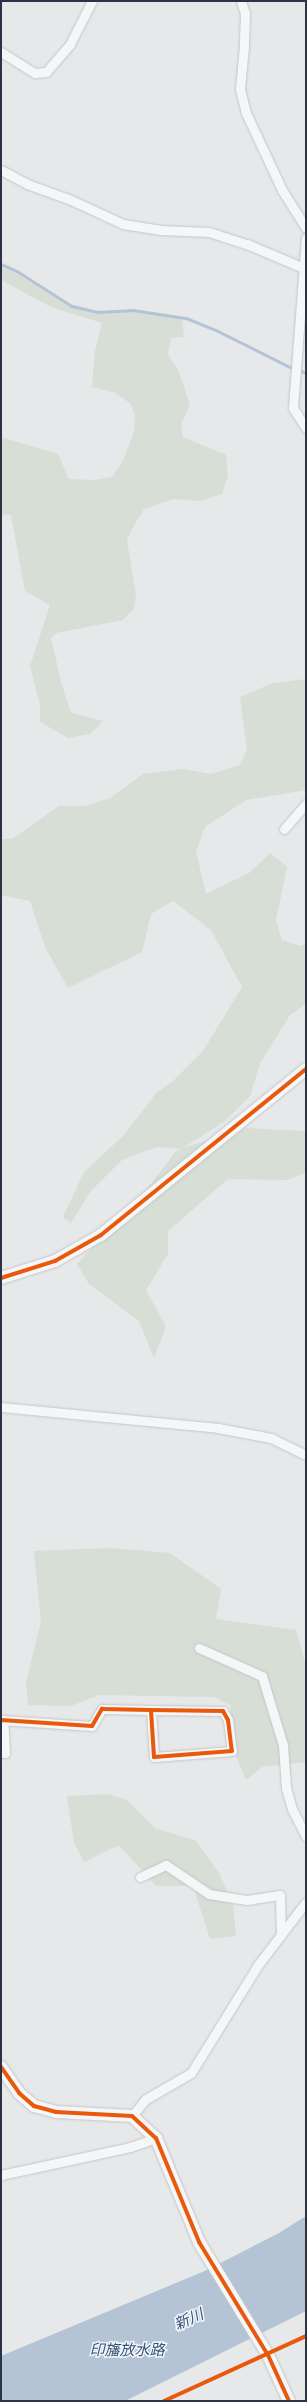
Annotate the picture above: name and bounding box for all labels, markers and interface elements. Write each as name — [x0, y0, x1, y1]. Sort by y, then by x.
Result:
water label: 新川 — [172, 2306, 206, 2334]
water label: 印旛放水路 — [90, 2342, 164, 2360]

